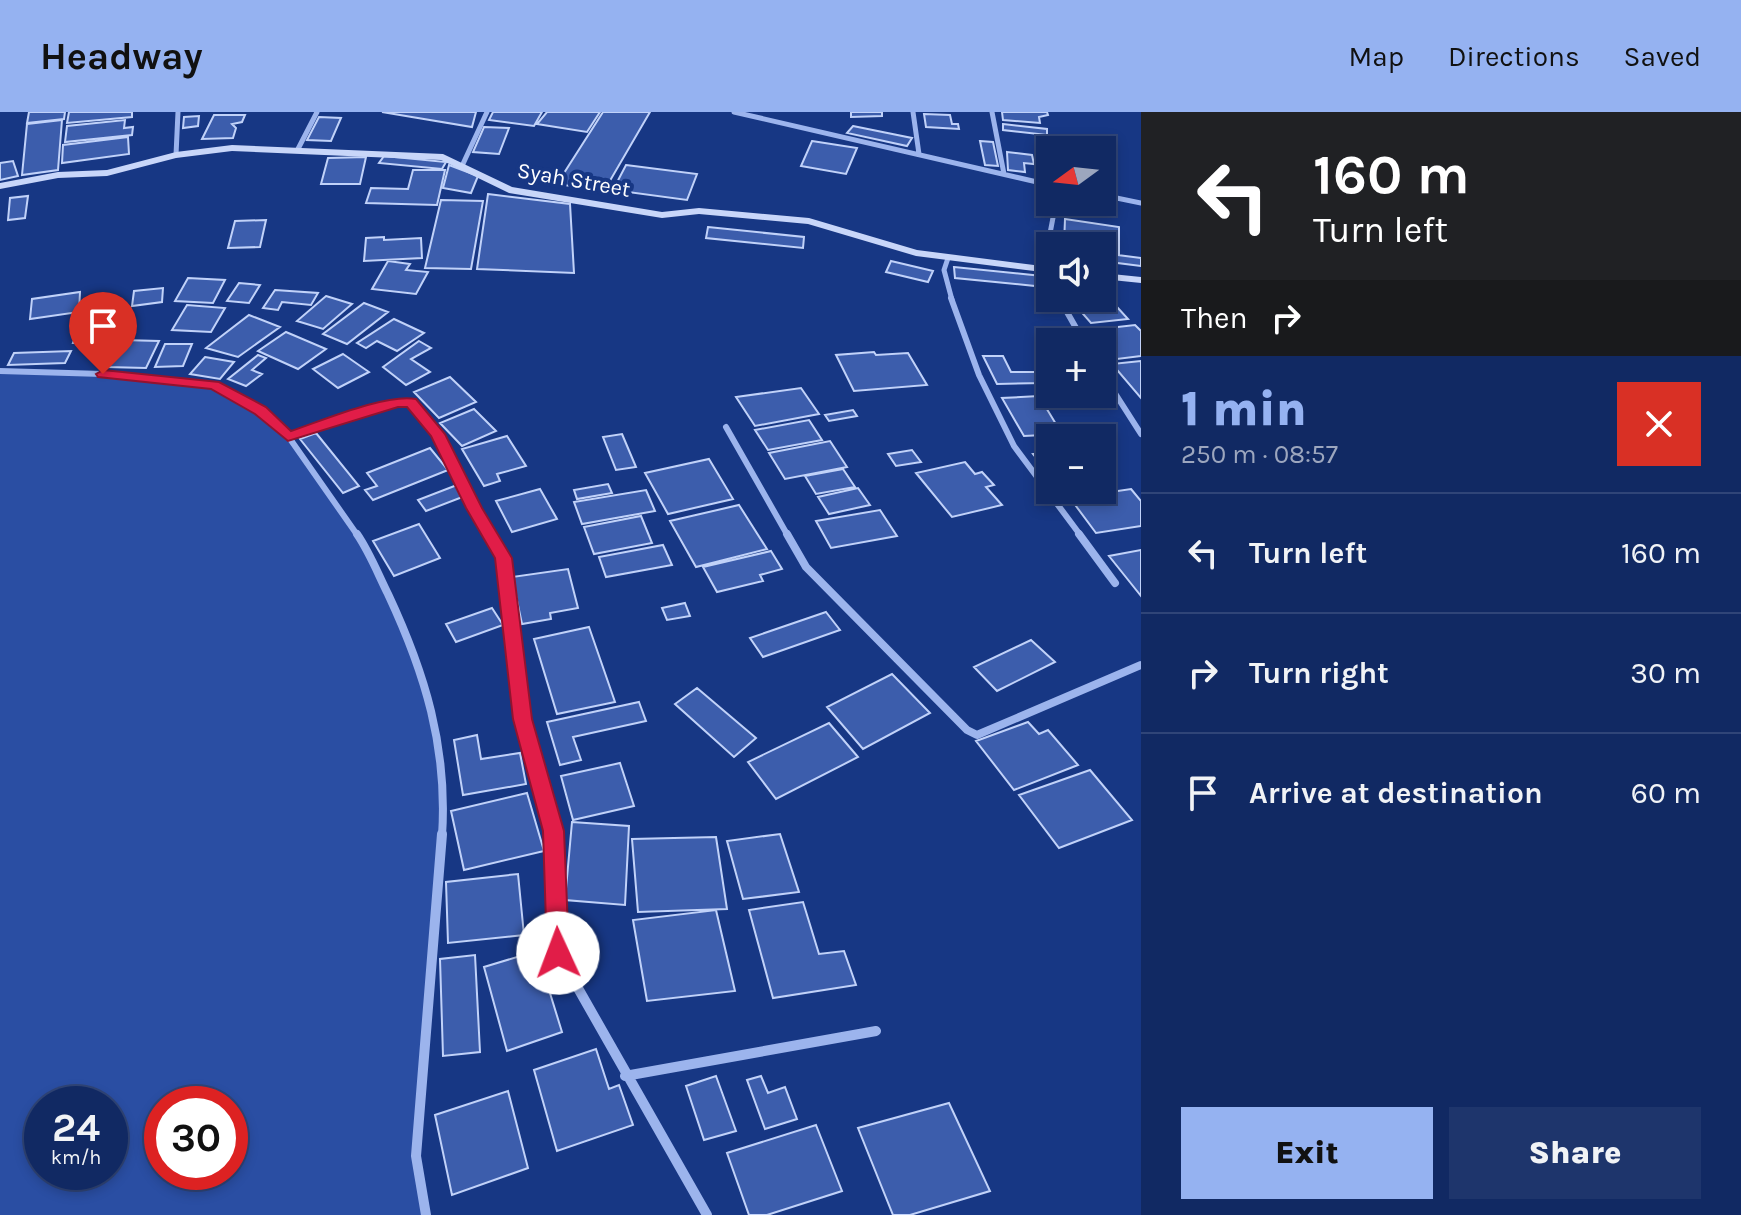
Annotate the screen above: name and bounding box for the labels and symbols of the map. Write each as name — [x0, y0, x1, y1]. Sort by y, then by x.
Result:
north arrow — [1036, 136, 1116, 216]
street label: Syah Street — [515, 157, 632, 203]
pin — [69, 292, 137, 374]
position arrow — [516, 911, 600, 995]
speed limit sign: 30 — [144, 1086, 248, 1190]

